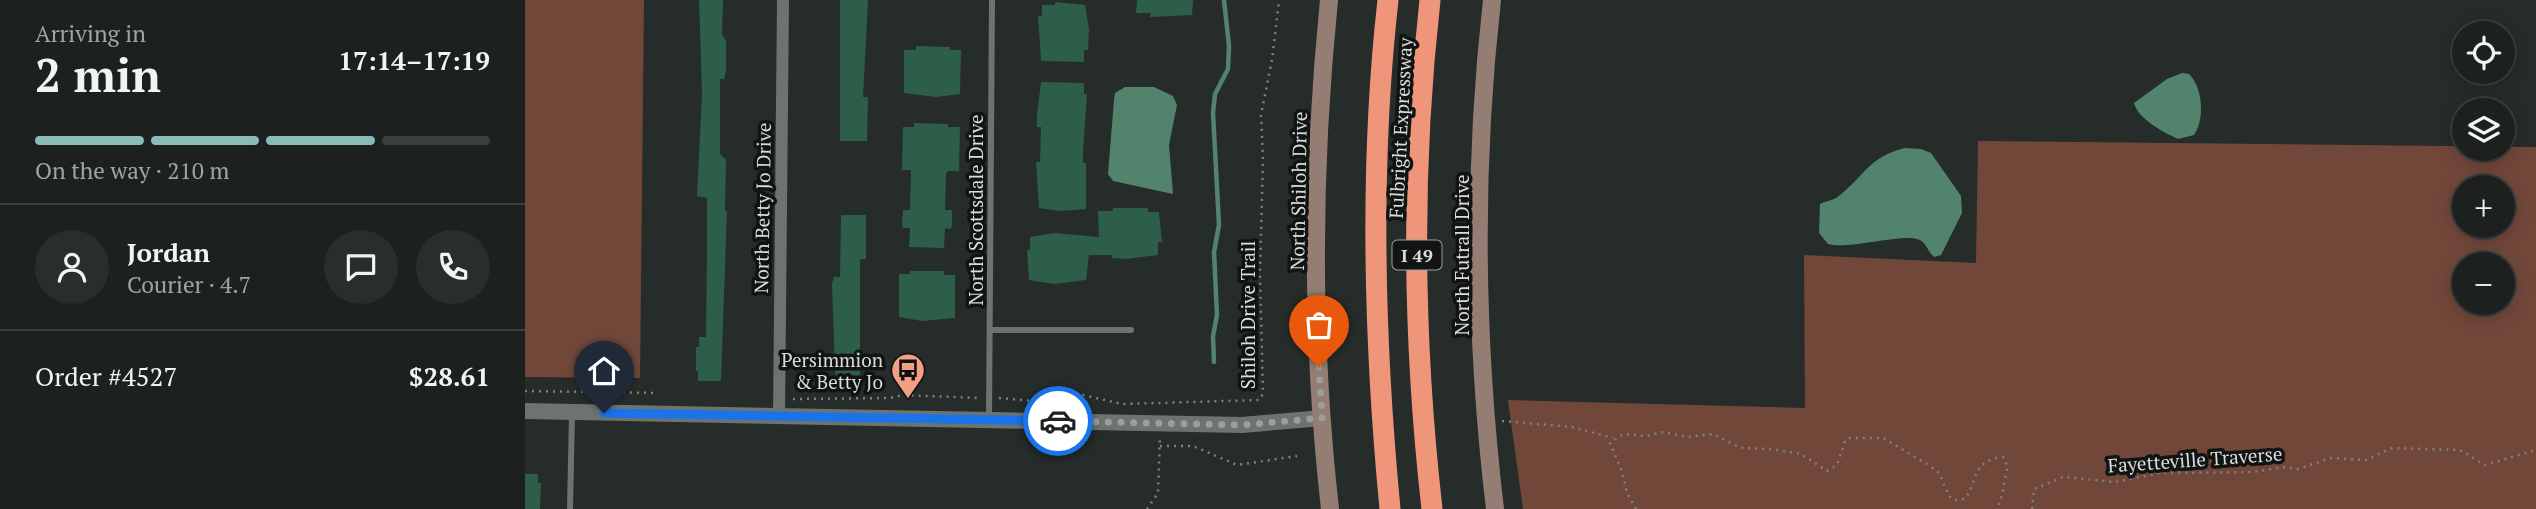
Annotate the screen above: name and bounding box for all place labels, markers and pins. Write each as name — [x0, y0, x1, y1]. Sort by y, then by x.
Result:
pin — [1289, 295, 1349, 367]
pin — [574, 341, 634, 413]
place label: Persimmion & Betty Jo — [781, 347, 883, 394]
bus stop icon: Persimmion & Betty Jo — [889, 351, 927, 400]

